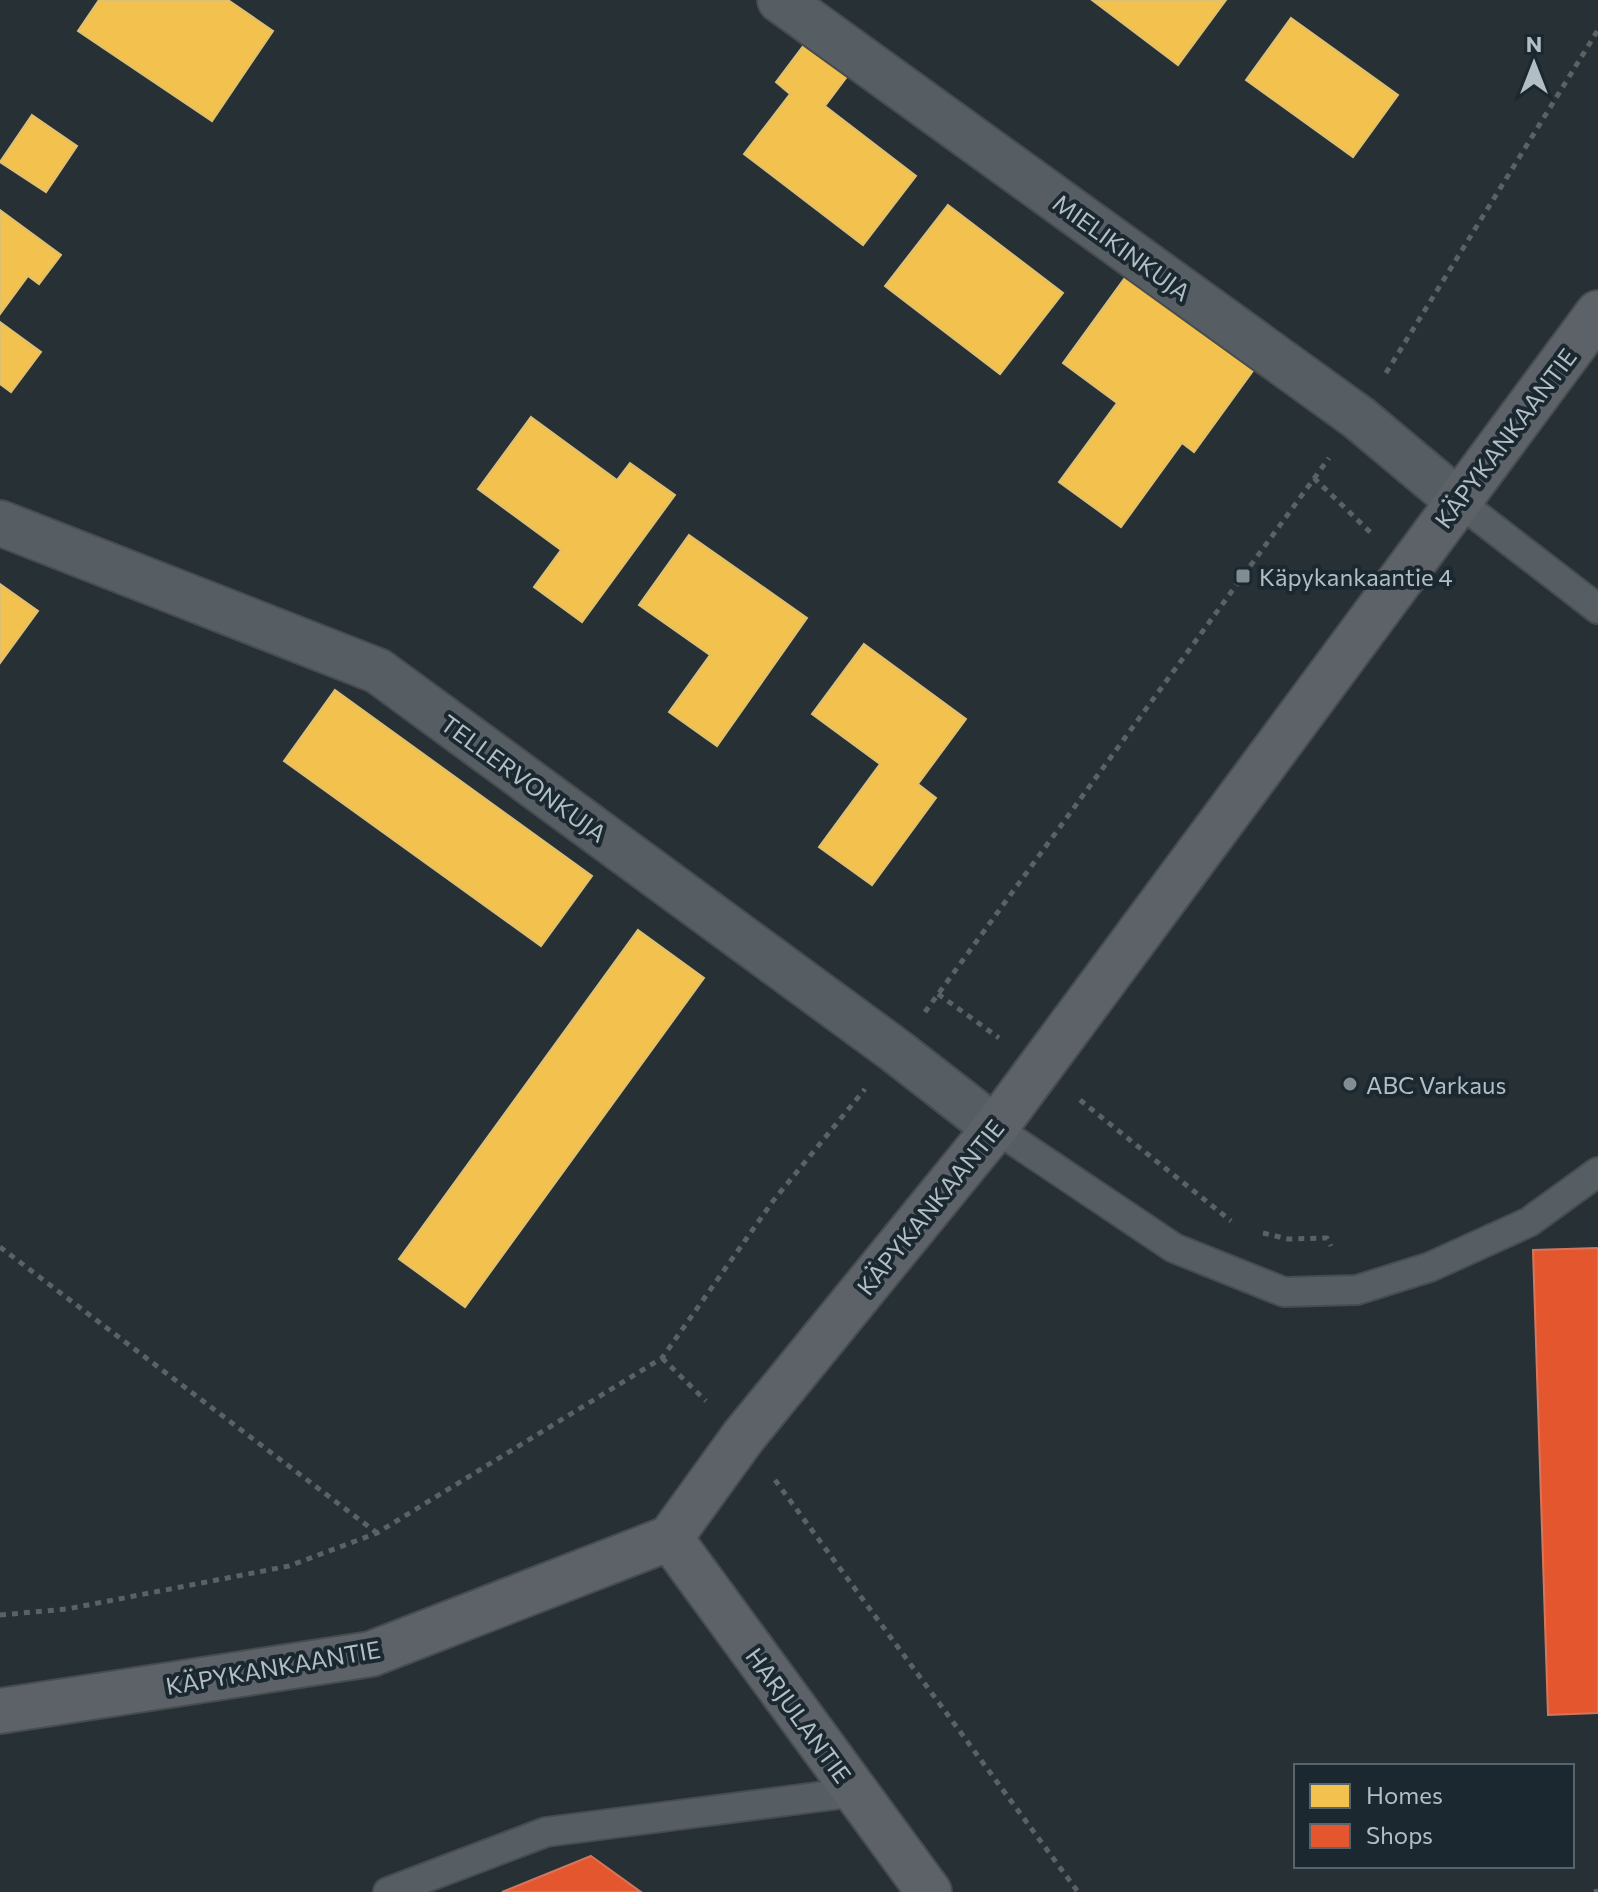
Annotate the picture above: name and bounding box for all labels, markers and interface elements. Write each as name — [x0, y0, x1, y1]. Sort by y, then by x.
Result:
north arrow — [1494, 24, 1574, 104]
text: N — [1526, 30, 1542, 57]
street label: MIELIKINKUJA — [1048, 188, 1196, 306]
street label: KÄPYKANKAANTIE — [1428, 342, 1582, 534]
place label: Käpykankaantie 4 — [1259, 562, 1453, 591]
marker: Käpykankaantie 4 — [1234, 567, 1252, 585]
street label: TELLERVONKUJA — [435, 708, 613, 848]
place label: ABC Varkaus — [1366, 1070, 1506, 1099]
marker: ABC Varkaus — [1341, 1075, 1359, 1093]
street label: KÄPYKANKAANTIE — [850, 1113, 1010, 1301]
street label: KÄPYKANKAANTIE — [163, 1634, 383, 1700]
street label: HARJULANTIE — [740, 1642, 858, 1788]
legend — [1294, 1764, 1574, 1868]
text: Homes — [1366, 1780, 1443, 1809]
text: Shops — [1366, 1820, 1433, 1849]

